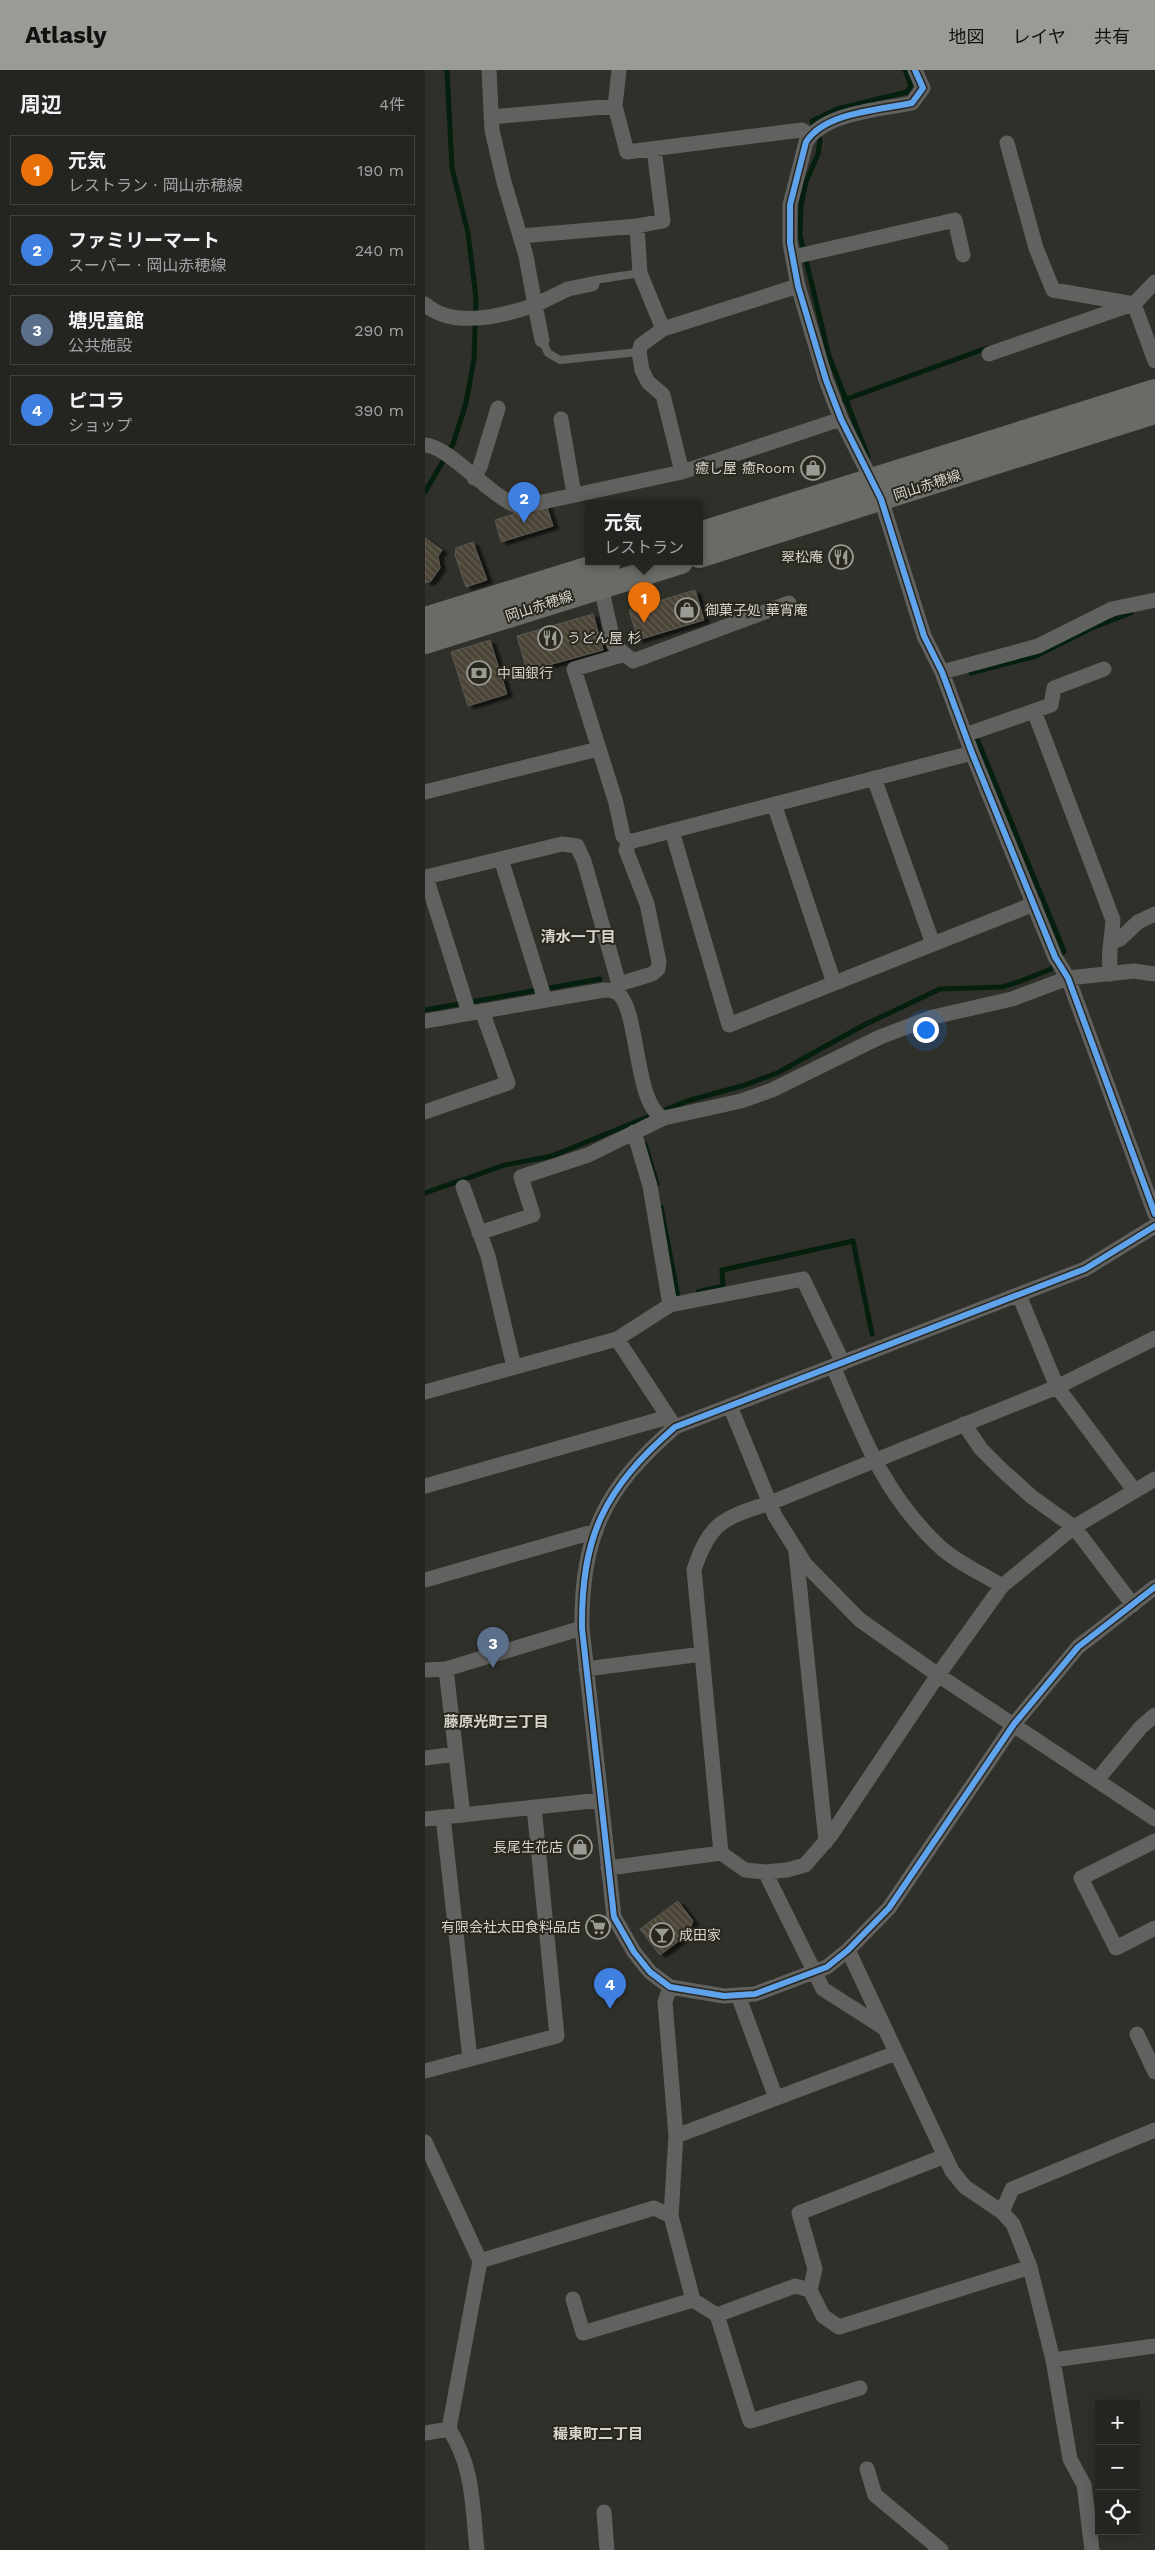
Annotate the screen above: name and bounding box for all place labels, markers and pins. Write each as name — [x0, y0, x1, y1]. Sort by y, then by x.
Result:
shop icon: 癒し屋 癒Room — [800, 455, 826, 481]
place label: 癒し屋 癒Room — [695, 460, 795, 476]
pin: 2 — [508, 482, 540, 523]
restaurant icon: 翠松庵 — [828, 544, 854, 570]
place label: 翠松庵 — [781, 549, 823, 565]
pin: 1 — [628, 582, 660, 623]
shop icon: 御菓子処 華宵庵 — [674, 597, 700, 623]
place label: 御菓子処 華宵庵 — [705, 602, 808, 618]
restaurant icon: うどん屋 杉 — [537, 625, 563, 651]
place label: うどん屋 杉 — [567, 630, 642, 646]
bank icon: 中国銀行 — [466, 660, 492, 686]
place label: 中国銀行 — [497, 665, 553, 681]
pin: 3 — [477, 1627, 509, 1668]
shop icon: 長尾生花店 — [567, 1834, 593, 1860]
place label: 長尾生花店 — [493, 1839, 563, 1855]
supermarket icon: 有限会社太田食料品店 — [585, 1914, 611, 1940]
place label: 有限会社太田食料品店 — [441, 1919, 581, 1935]
bar icon: 成田家 — [649, 1922, 675, 1948]
place label: 成田家 — [679, 1927, 721, 1943]
pin: 4 — [594, 1968, 626, 2009]

